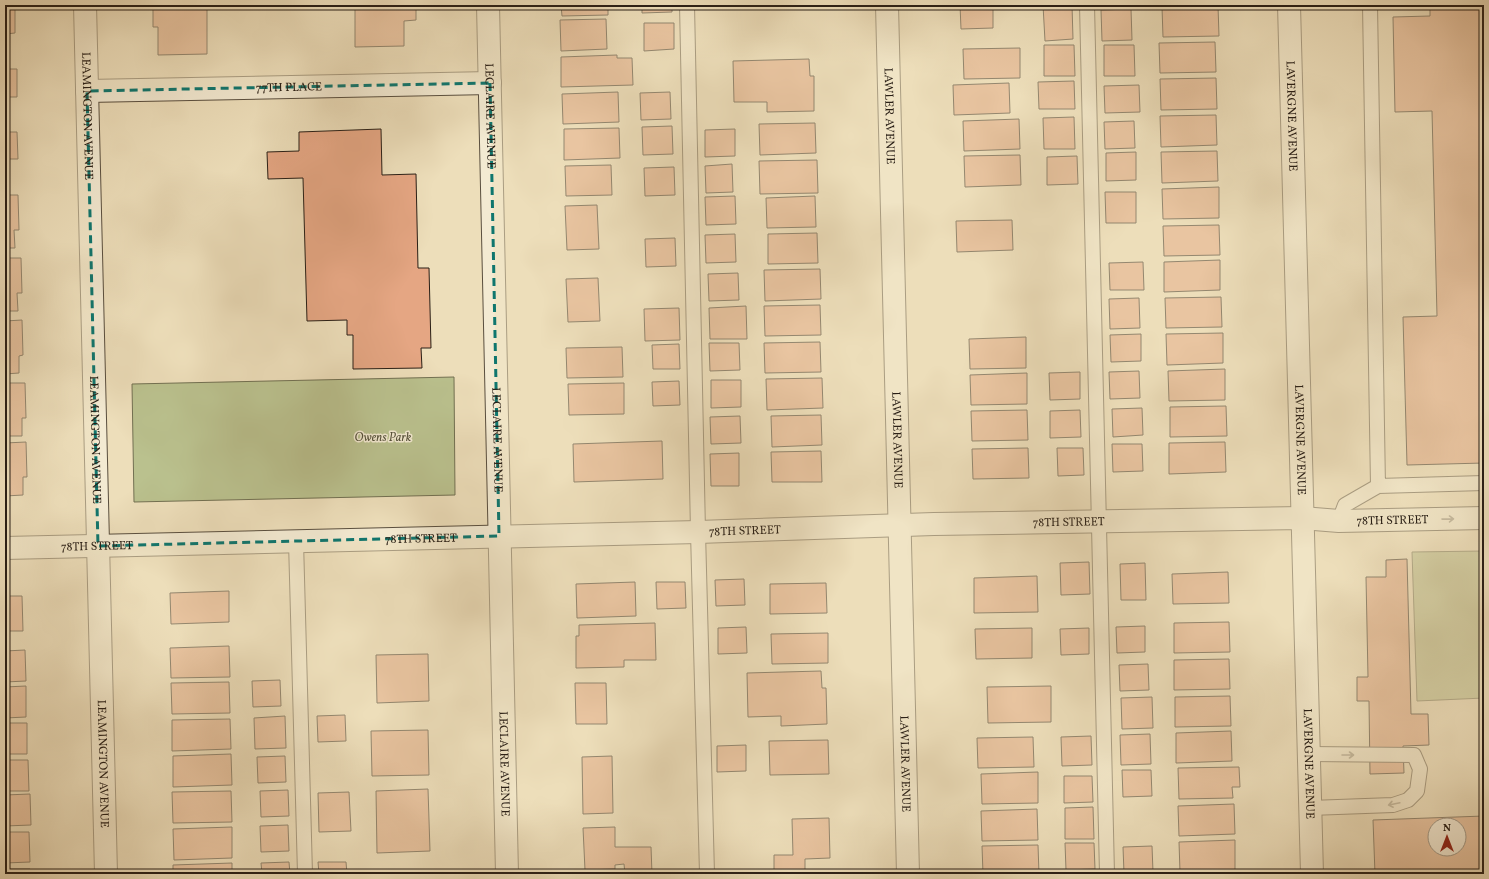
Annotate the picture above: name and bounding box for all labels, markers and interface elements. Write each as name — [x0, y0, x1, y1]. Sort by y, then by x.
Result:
street label: LEAMINGTON AVENUE — [77, 52, 96, 180]
street label: LAVERGNE AVENUE — [1281, 60, 1300, 172]
street label: LECLAIRE AVENUE — [480, 63, 499, 169]
street label: LAWLER AVENUE — [880, 67, 898, 165]
street label: 77TH PLACE — [256, 79, 322, 97]
street label: LEAMINGTON AVENUE — [85, 376, 104, 504]
street label: LAVERGNE AVENUE — [1290, 384, 1309, 495]
street label: LECLAIRE AVENUE — [487, 387, 506, 493]
street label: LAWLER AVENUE — [887, 391, 906, 488]
park label: Owens Park — [355, 430, 412, 446]
street label: 78TH STREET — [1356, 512, 1429, 530]
street label: 78TH STREET — [1033, 514, 1105, 531]
one-way arrow — [1441, 515, 1454, 523]
street label: 78TH STREET — [709, 522, 781, 541]
street label: 78TH STREET — [385, 531, 457, 548]
street label: 78TH STREET — [61, 538, 133, 556]
street label: LEAMINGTON AVENUE — [93, 699, 112, 828]
street label: LAVERGNE AVENUE — [1299, 708, 1318, 819]
street label: LECLAIRE AVENUE — [494, 711, 513, 817]
street label: LAWLER AVENUE — [895, 715, 914, 812]
one-way arrow — [1341, 751, 1354, 759]
one-way arrow — [1388, 800, 1401, 808]
north arrow — [1427, 817, 1467, 857]
text: N — [1443, 821, 1451, 836]

